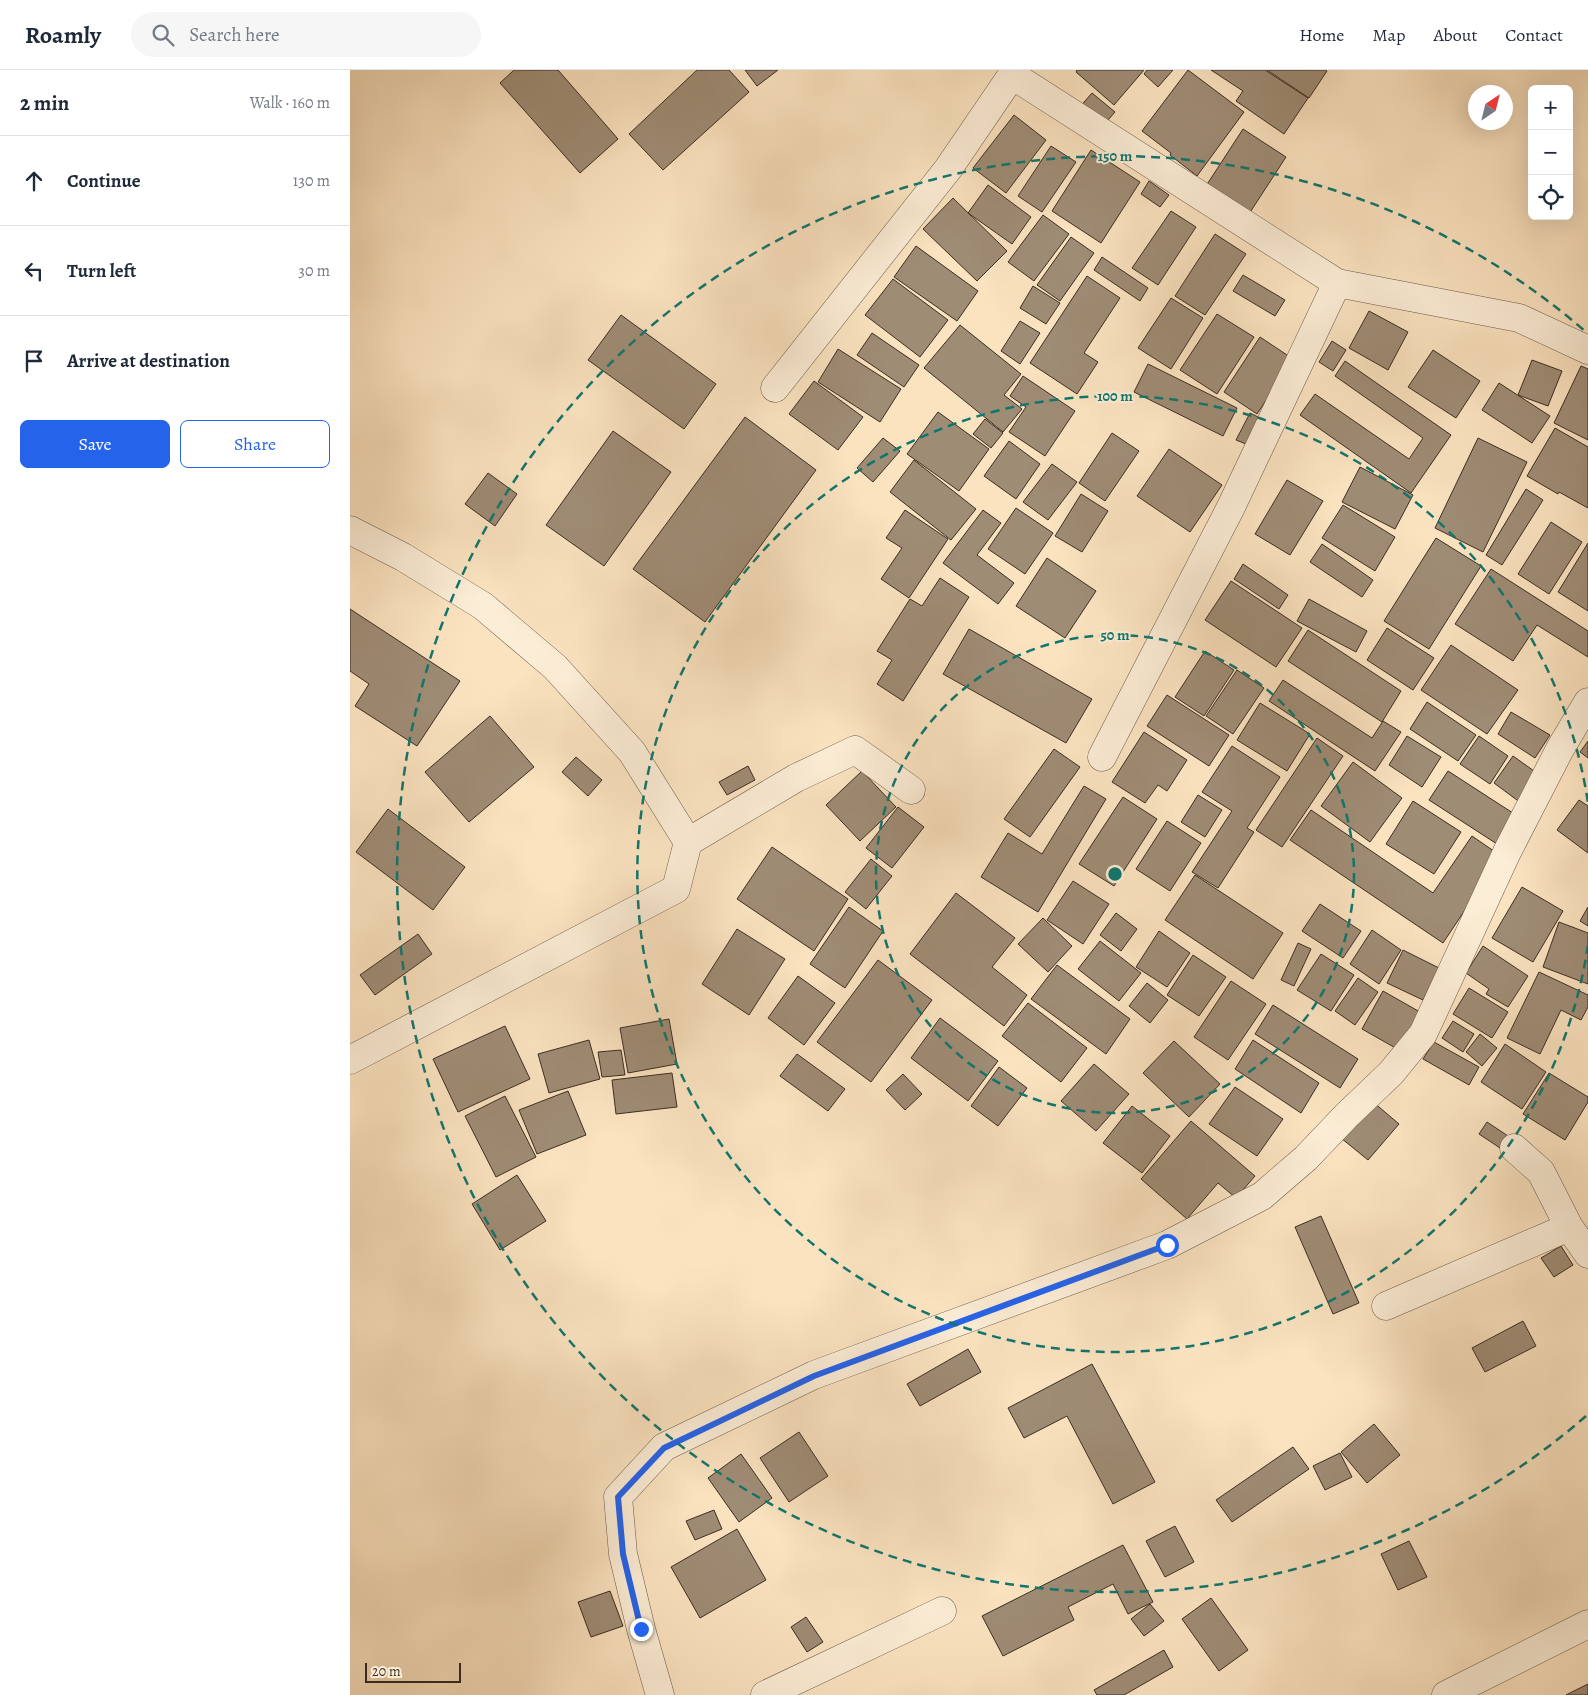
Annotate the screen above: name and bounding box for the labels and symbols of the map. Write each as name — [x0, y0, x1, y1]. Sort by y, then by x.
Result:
north arrow — [1468, 85, 1513, 130]
text: 150 m — [1098, 146, 1133, 166]
text: 100 m — [1097, 386, 1133, 406]
text: 50 m — [1100, 625, 1130, 645]
centre of rings — [1106, 865, 1124, 883]
route start — [1156, 1234, 1179, 1257]
route end — [630, 1618, 653, 1641]
scale bar — [365, 1660, 461, 1683]

